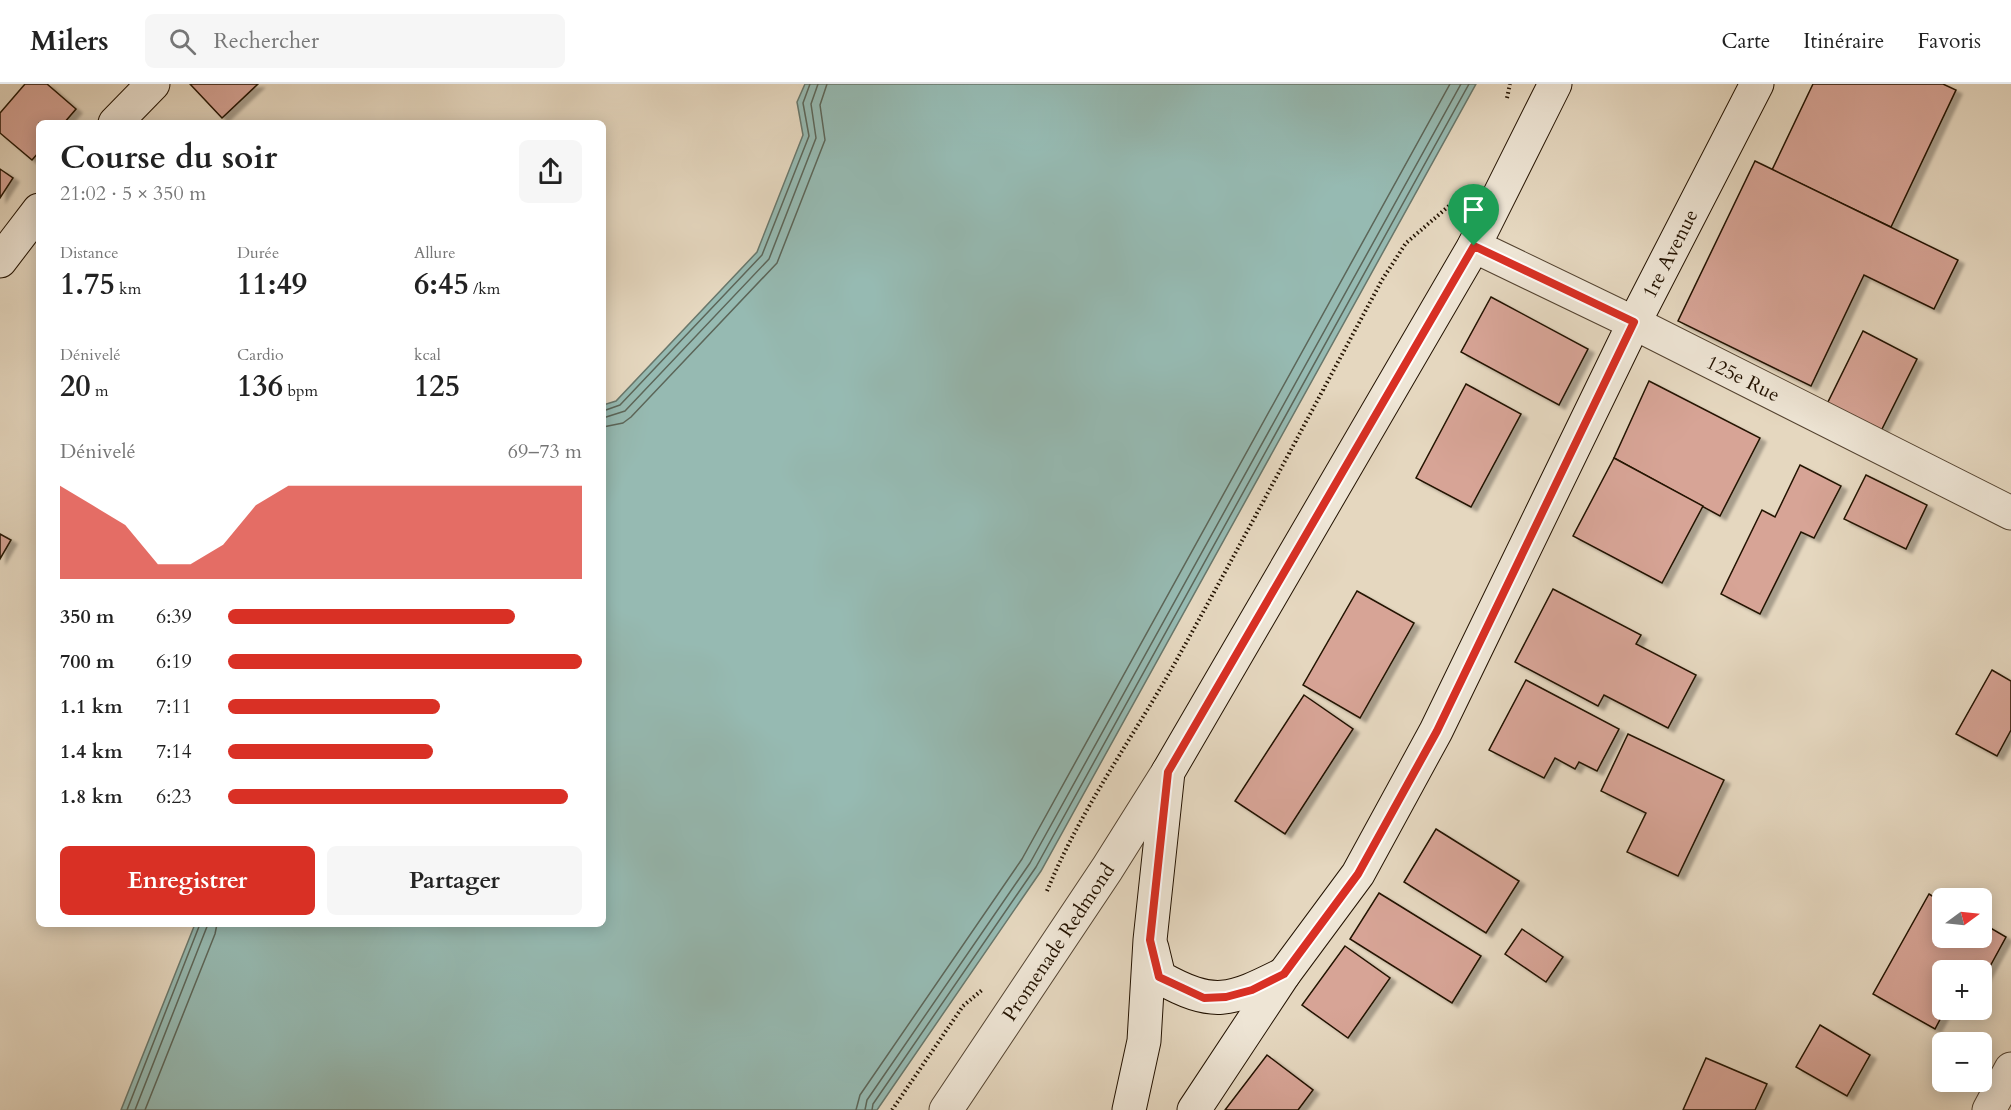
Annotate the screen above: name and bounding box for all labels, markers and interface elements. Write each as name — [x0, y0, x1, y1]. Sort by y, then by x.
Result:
search box — [145, 14, 565, 68]
text: Milers — [30, 22, 109, 60]
icon: search — [166, 25, 199, 58]
text: Rechercher — [214, 26, 319, 56]
text: Carte — [1721, 27, 1770, 56]
text: Itinéraire — [1803, 27, 1884, 56]
text: Favoris — [1917, 27, 1981, 56]
text: Course du soir — [60, 135, 277, 180]
button: share — [519, 140, 582, 203]
text: 21:02 · 5 × 350 m — [60, 180, 206, 207]
pin — [1448, 184, 1499, 246]
icon: arrive — [1457, 193, 1490, 226]
street label: 1re Avenue — [1636, 205, 1704, 303]
text: Distance — [60, 242, 118, 264]
text: Durée — [237, 242, 279, 264]
text: Allure — [414, 242, 455, 264]
text: 1.75 — [60, 264, 115, 305]
text: 11:49 — [237, 264, 307, 305]
text: 6:45 — [414, 264, 469, 305]
text: km — [115, 278, 141, 300]
text: /km — [469, 278, 500, 300]
text: Dénivelé — [60, 344, 121, 366]
text: Cardio — [237, 344, 284, 366]
text: kcal — [414, 344, 441, 366]
street label: 125e Rue — [1702, 349, 1785, 408]
text: 20 — [60, 366, 91, 407]
text: 136 — [237, 366, 283, 407]
text: 125 — [414, 366, 460, 407]
text: m — [91, 380, 109, 402]
text: bpm — [283, 380, 318, 402]
text: Dénivelé — [60, 438, 136, 465]
text: 69–73 m — [508, 438, 582, 465]
text: 350 m — [60, 603, 115, 630]
text: 6:39 — [156, 603, 192, 630]
text: 700 m — [60, 648, 115, 675]
text: 6:19 — [156, 648, 192, 675]
text: 1.1 km — [60, 693, 123, 720]
text: 7:11 — [156, 693, 192, 720]
text: 1.4 km — [60, 738, 123, 765]
text: 7:14 — [156, 738, 192, 765]
text: 1.8 km — [60, 783, 123, 810]
text: 6:23 — [156, 783, 192, 810]
button: Enregistrer — [60, 846, 315, 915]
button: Partager — [327, 846, 582, 915]
street label: Promenade Redmond — [996, 858, 1121, 1027]
north arrow — [1932, 888, 1992, 948]
map controls — [1932, 888, 1992, 1092]
button: + — [1932, 960, 1992, 1020]
button: − — [1932, 1032, 1992, 1092]

